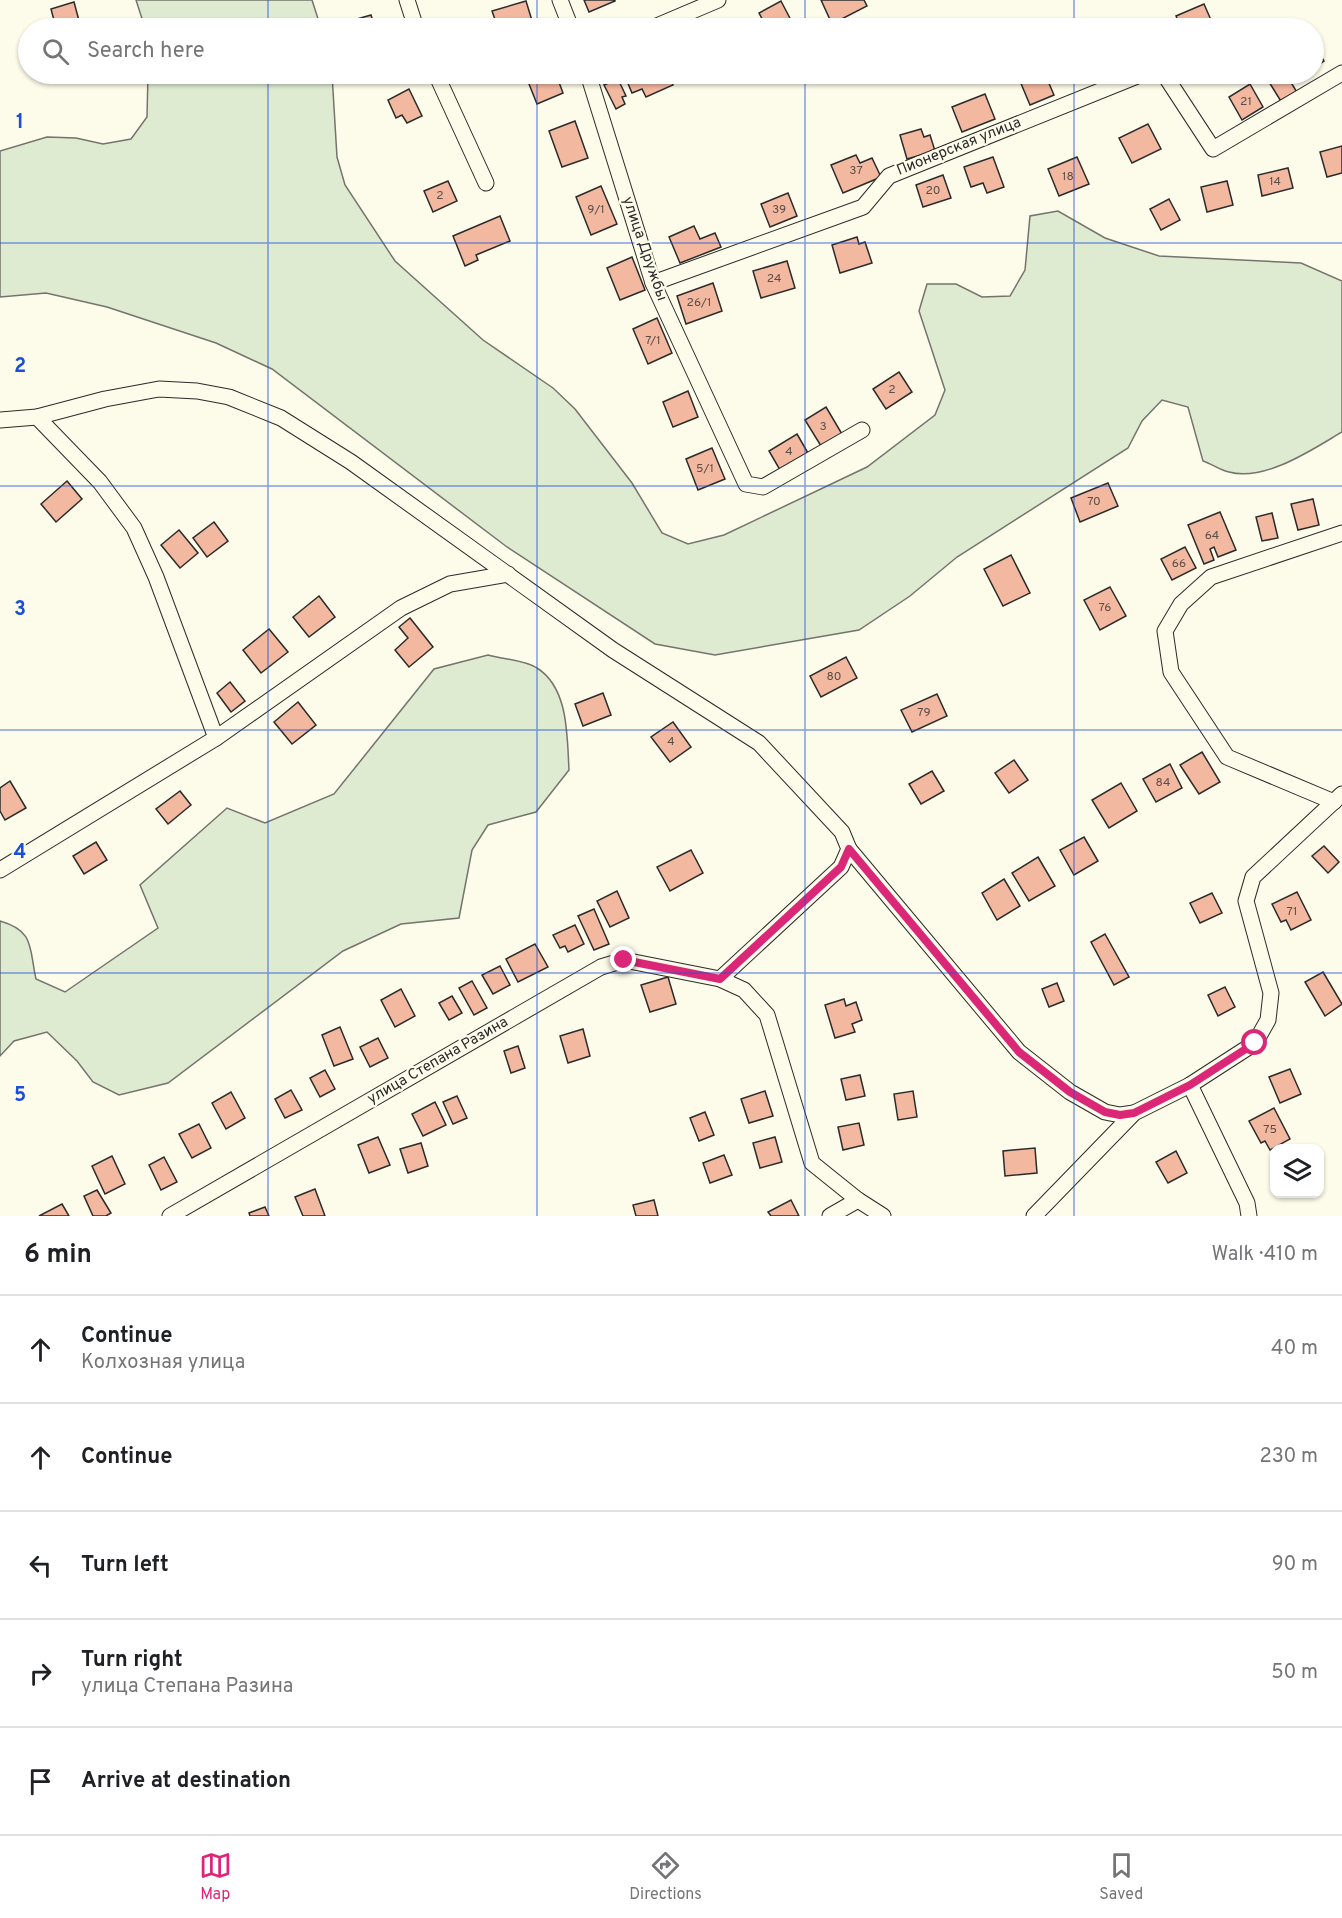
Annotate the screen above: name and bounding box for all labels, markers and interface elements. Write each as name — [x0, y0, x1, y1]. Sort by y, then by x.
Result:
search box — [18, 18, 1324, 84]
icon: search — [39, 35, 72, 68]
text: Search here — [87, 38, 205, 65]
house number: 21 — [1240, 94, 1252, 110]
text: 1 — [16, 110, 24, 136]
street label: Пионерская улица — [894, 113, 1024, 181]
house number: 37 — [849, 163, 863, 179]
house number: 18 — [1062, 169, 1074, 185]
house number: 14 — [1269, 174, 1281, 190]
house number: 20 — [925, 183, 941, 199]
house number: 2 — [436, 188, 444, 204]
street label: улица Дружбы — [617, 194, 671, 304]
house number: 9/1 — [587, 202, 605, 218]
house number: 39 — [772, 202, 786, 218]
house number: 24 — [767, 271, 781, 287]
house number: 26/1 — [687, 295, 711, 311]
house number: 7/1 — [645, 333, 661, 349]
text: 2 — [14, 354, 26, 380]
house number: 2 — [888, 382, 896, 398]
house number: 3 — [819, 419, 827, 435]
house number: 4 — [785, 444, 793, 460]
house number: 5/1 — [696, 461, 714, 477]
house number: 70 — [1087, 494, 1101, 510]
house number: 64 — [1205, 528, 1219, 544]
house number: 66 — [1172, 556, 1186, 572]
text: 3 — [14, 597, 26, 623]
house number: 76 — [1099, 600, 1111, 616]
house number: 80 — [827, 669, 841, 685]
house number: 79 — [917, 705, 931, 721]
house number: 4 — [667, 734, 675, 750]
house number: 84 — [1156, 775, 1170, 791]
text: 4 — [14, 840, 26, 866]
house number: 71 — [1287, 904, 1297, 920]
route end — [610, 946, 636, 972]
street label: улица Степана Разина — [364, 1013, 512, 1109]
route start — [1241, 1029, 1267, 1055]
text: 5 — [14, 1083, 26, 1109]
house number: 75 — [1263, 1122, 1277, 1138]
map controls — [1270, 1144, 1324, 1198]
button: layers — [1270, 1144, 1324, 1198]
text: 6 min — [24, 1239, 92, 1272]
text: Walk · 410 m — [1212, 1242, 1318, 1268]
text: Continue — [81, 1323, 172, 1350]
icon: ahead — [24, 1333, 57, 1366]
text: 40 m — [1271, 1336, 1318, 1362]
text: Колхозная улица — [81, 1350, 245, 1376]
icon: ahead — [24, 1441, 57, 1474]
text: Continue — [81, 1444, 172, 1471]
text: 230 m — [1259, 1444, 1318, 1470]
icon: left — [24, 1549, 57, 1582]
text: Turn left — [81, 1552, 169, 1579]
text: 90 m — [1272, 1552, 1318, 1578]
text: Turn right — [81, 1647, 183, 1674]
icon: right — [24, 1657, 57, 1690]
text: 50 m — [1271, 1660, 1318, 1686]
text: улица Степана Разина — [81, 1674, 293, 1700]
icon: arrive — [24, 1765, 57, 1798]
text: Arrive at destination — [81, 1768, 291, 1795]
tab: Map — [199, 1849, 232, 1905]
tab: Directions — [629, 1849, 702, 1905]
tab: Saved — [1099, 1849, 1143, 1905]

